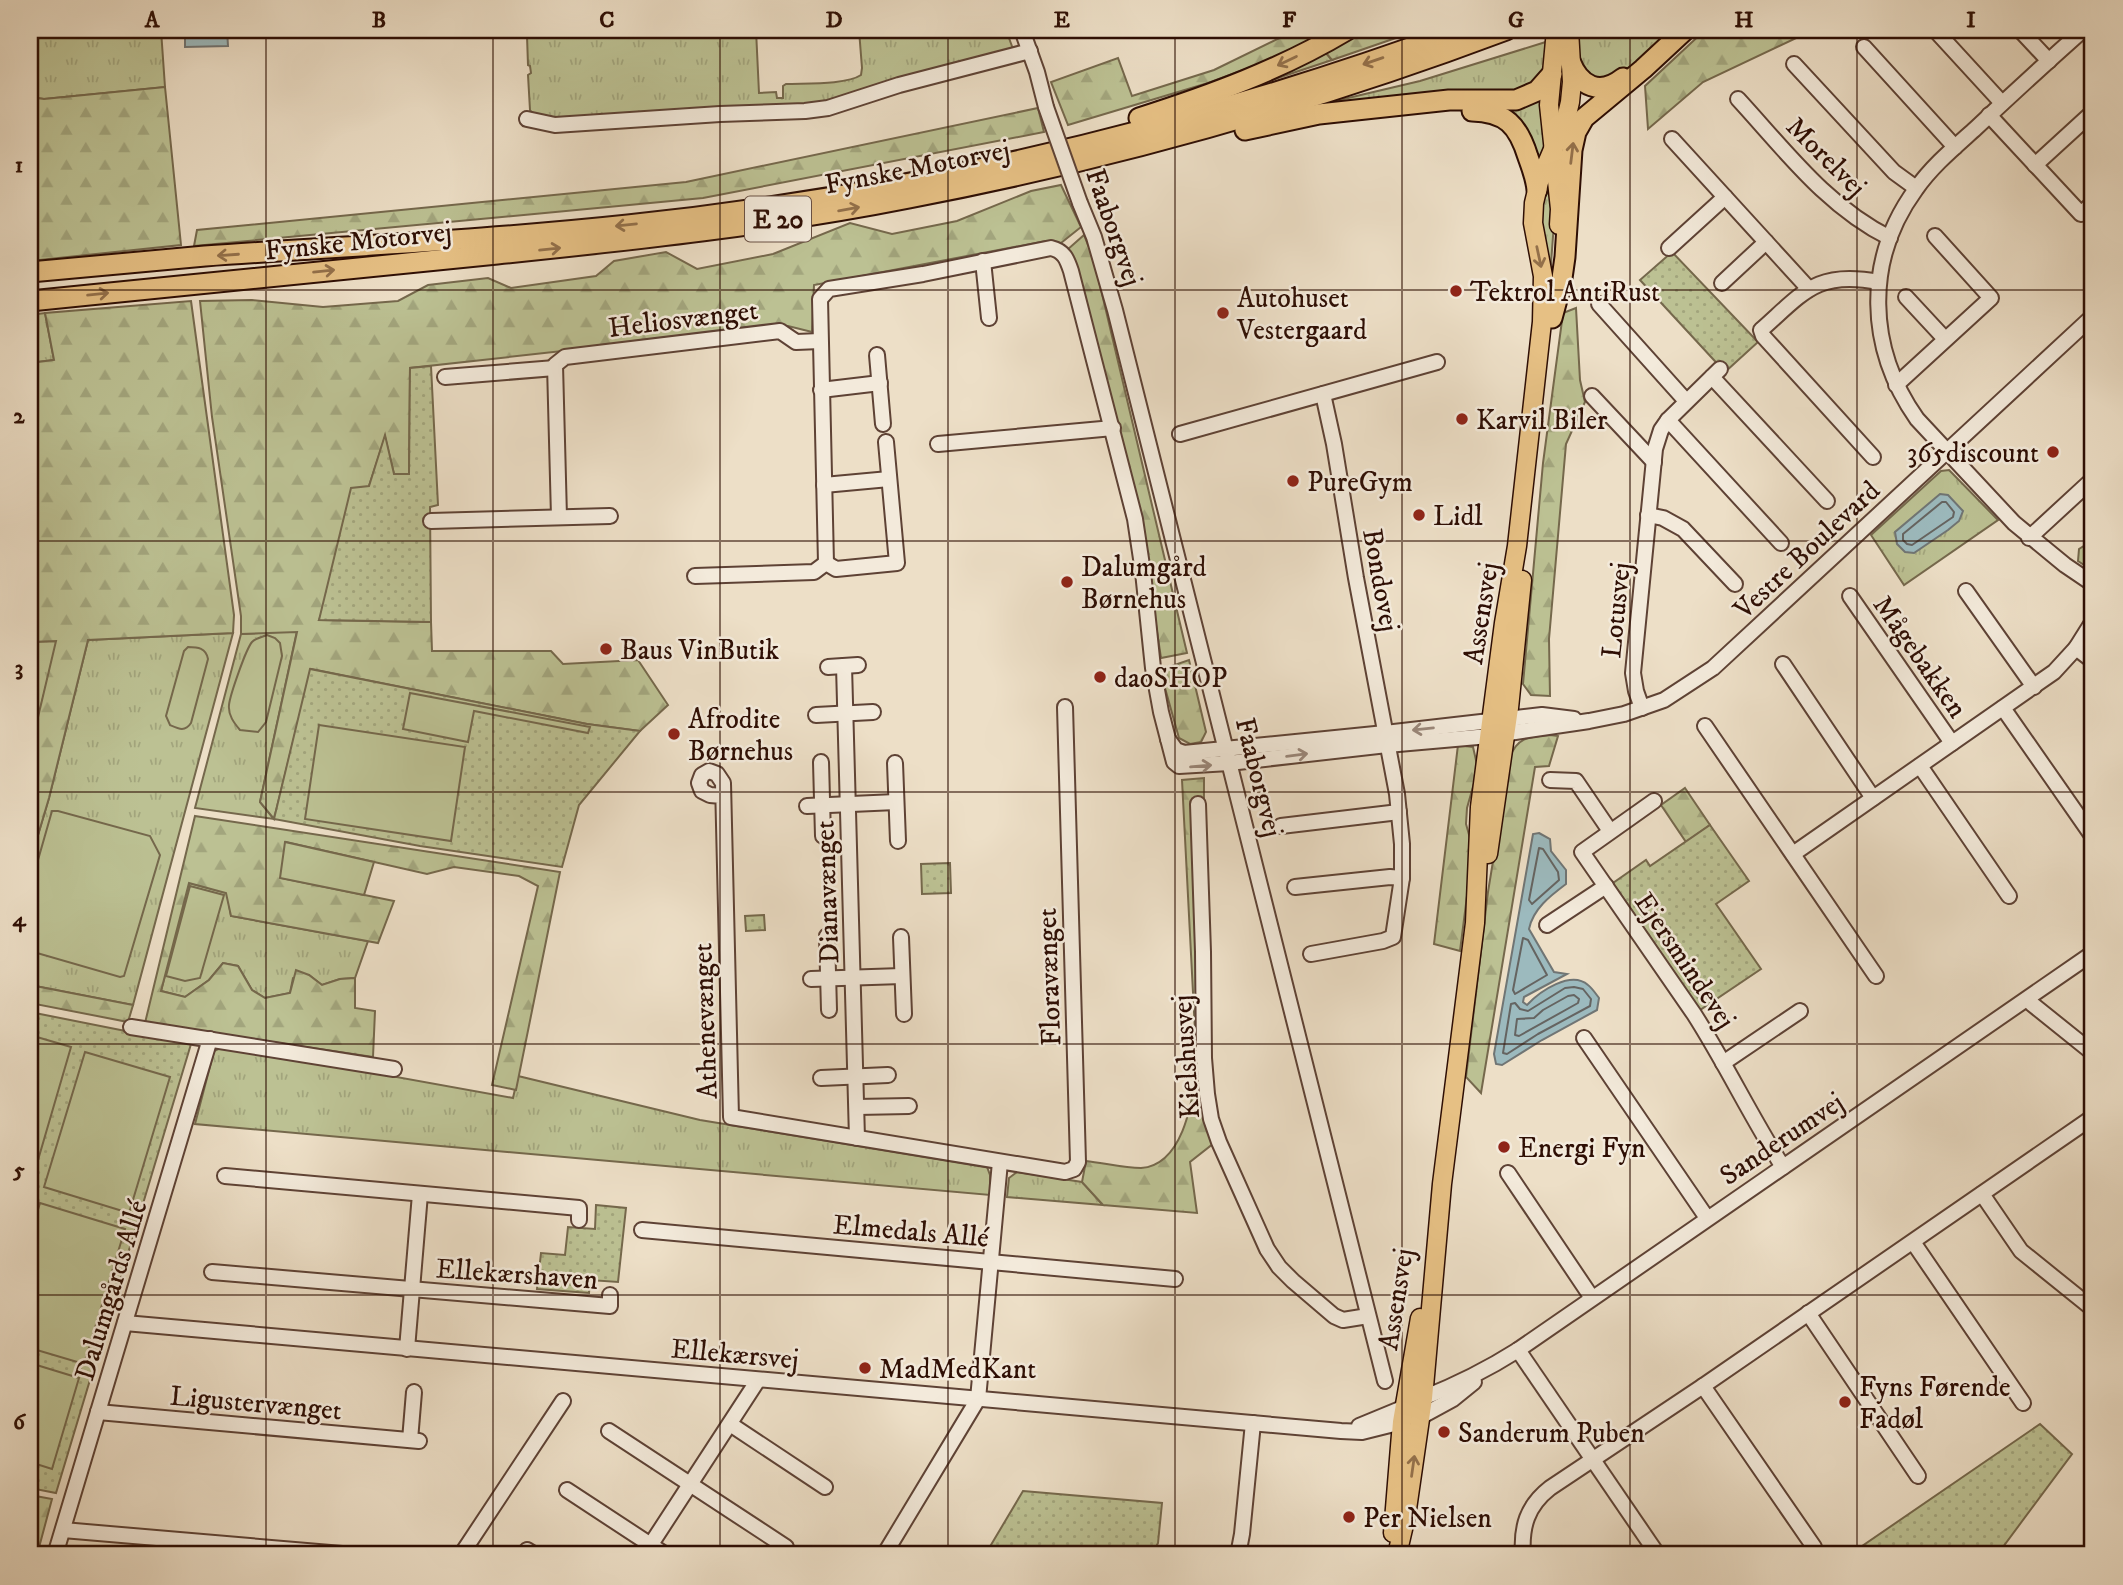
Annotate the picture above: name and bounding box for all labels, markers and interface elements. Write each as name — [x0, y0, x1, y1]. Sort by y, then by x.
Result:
text: A — [144, 6, 161, 35]
text: B — [372, 6, 386, 35]
text: C — [599, 6, 615, 35]
text: D — [825, 6, 843, 35]
text: E — [1054, 6, 1070, 35]
text: F — [1282, 6, 1297, 35]
text: G — [1508, 6, 1524, 35]
text: H — [1734, 6, 1754, 35]
text: I — [1966, 6, 1976, 35]
one-way arrow — [1277, 55, 1298, 69]
one-way arrow — [1362, 55, 1384, 68]
street label: Morelvej — [1778, 110, 1873, 205]
street label: Fynske Motorvej — [822, 132, 1013, 203]
one-way arrow — [1566, 142, 1579, 165]
text: 1 — [15, 151, 23, 180]
street label: Faaborgvej — [1077, 164, 1150, 291]
road number: E 20 — [745, 196, 811, 242]
one-way arrow — [837, 201, 860, 215]
street label: Fynske Motorvej — [263, 214, 453, 269]
one-way arrow — [615, 219, 638, 232]
one-way arrow — [539, 242, 561, 255]
one-way arrow — [1533, 245, 1547, 268]
one-way arrow — [217, 249, 240, 262]
one-way arrow — [312, 265, 335, 278]
place label: Tektrol AntiRust — [1470, 275, 1660, 310]
place label: Autohuset Vestergaard — [1236, 281, 1367, 348]
marker: Tektrol AntiRust — [1448, 283, 1464, 299]
one-way arrow — [86, 287, 108, 300]
street label: Heliosvænget — [606, 293, 760, 346]
marker: Autohuset Vestergaard — [1215, 305, 1231, 321]
text: 2 — [13, 402, 25, 431]
place label: Karvil Biler — [1476, 403, 1608, 438]
marker: Karvil Biler — [1454, 411, 1470, 427]
place label: 365discount — [1907, 436, 2039, 471]
marker: 365discount — [2045, 444, 2061, 460]
place label: PureGym — [1307, 465, 1413, 500]
marker: PureGym — [1285, 473, 1301, 489]
street label: Vestre Boulevard — [1726, 473, 1888, 628]
place label: Lidl — [1433, 499, 1483, 534]
marker: Lidl — [1411, 507, 1427, 523]
street label: Bondovej — [1354, 526, 1407, 635]
place label: Dalumgård Børnehus — [1081, 550, 1206, 617]
street label: Assensvej — [1456, 560, 1507, 667]
street label: Lotusvej — [1594, 560, 1639, 660]
marker: Dalumgård Børnehus — [1059, 574, 1075, 590]
street label: Mågebakken — [1865, 589, 1975, 725]
place label: Baus VinButik — [620, 633, 779, 668]
marker: Baus VinButik — [598, 641, 614, 657]
text: 3 — [15, 654, 23, 683]
place label: daoSHOP — [1114, 661, 1227, 696]
marker: daoSHOP — [1092, 669, 1108, 685]
place label: Afrodite Børnehus — [688, 702, 793, 769]
street label: Faaborgvej — [1227, 714, 1290, 841]
one-way arrow — [1413, 723, 1435, 736]
marker: Afrodite Børnehus — [666, 726, 682, 742]
one-way arrow — [1285, 749, 1308, 762]
one-way arrow — [1189, 759, 1211, 772]
street label: Dianavænget — [808, 820, 847, 964]
street label: Ejersmindevej — [1626, 886, 1743, 1036]
text: 4 — [12, 905, 27, 934]
street label: Floravænget — [1030, 907, 1069, 1047]
street label: Athenevænget — [685, 942, 726, 1100]
street label: Kielshusvej — [1165, 994, 1208, 1120]
street label: Sanderumvej — [1713, 1085, 1851, 1193]
place label: Energi Fyn — [1518, 1131, 1646, 1166]
marker: Energi Fyn — [1496, 1139, 1512, 1155]
text: 5 — [12, 1156, 25, 1185]
street label: Dalumgårds Allé — [67, 1196, 156, 1385]
street label: Elmedals Allé — [831, 1207, 991, 1256]
street label: Assensvej — [1371, 1246, 1422, 1353]
street label: Ellekærshaven — [435, 1251, 600, 1298]
street label: Ellekærsvej — [669, 1331, 800, 1378]
place label: MadMedKant — [879, 1352, 1036, 1387]
marker: MadMedKant — [857, 1360, 873, 1376]
place label: Fyns Førende Fadøl — [1859, 1370, 2011, 1437]
street label: Ligustervænget — [168, 1379, 343, 1428]
marker: Fyns Førende Fadøl — [1837, 1394, 1853, 1410]
text: 6 — [13, 1408, 27, 1437]
place label: Sanderum Puben — [1458, 1416, 1645, 1451]
marker: Sanderum Puben — [1436, 1424, 1452, 1440]
one-way arrow — [1407, 1455, 1420, 1478]
place label: Per Nielsen — [1363, 1501, 1492, 1536]
marker: Per Nielsen — [1341, 1509, 1357, 1525]

